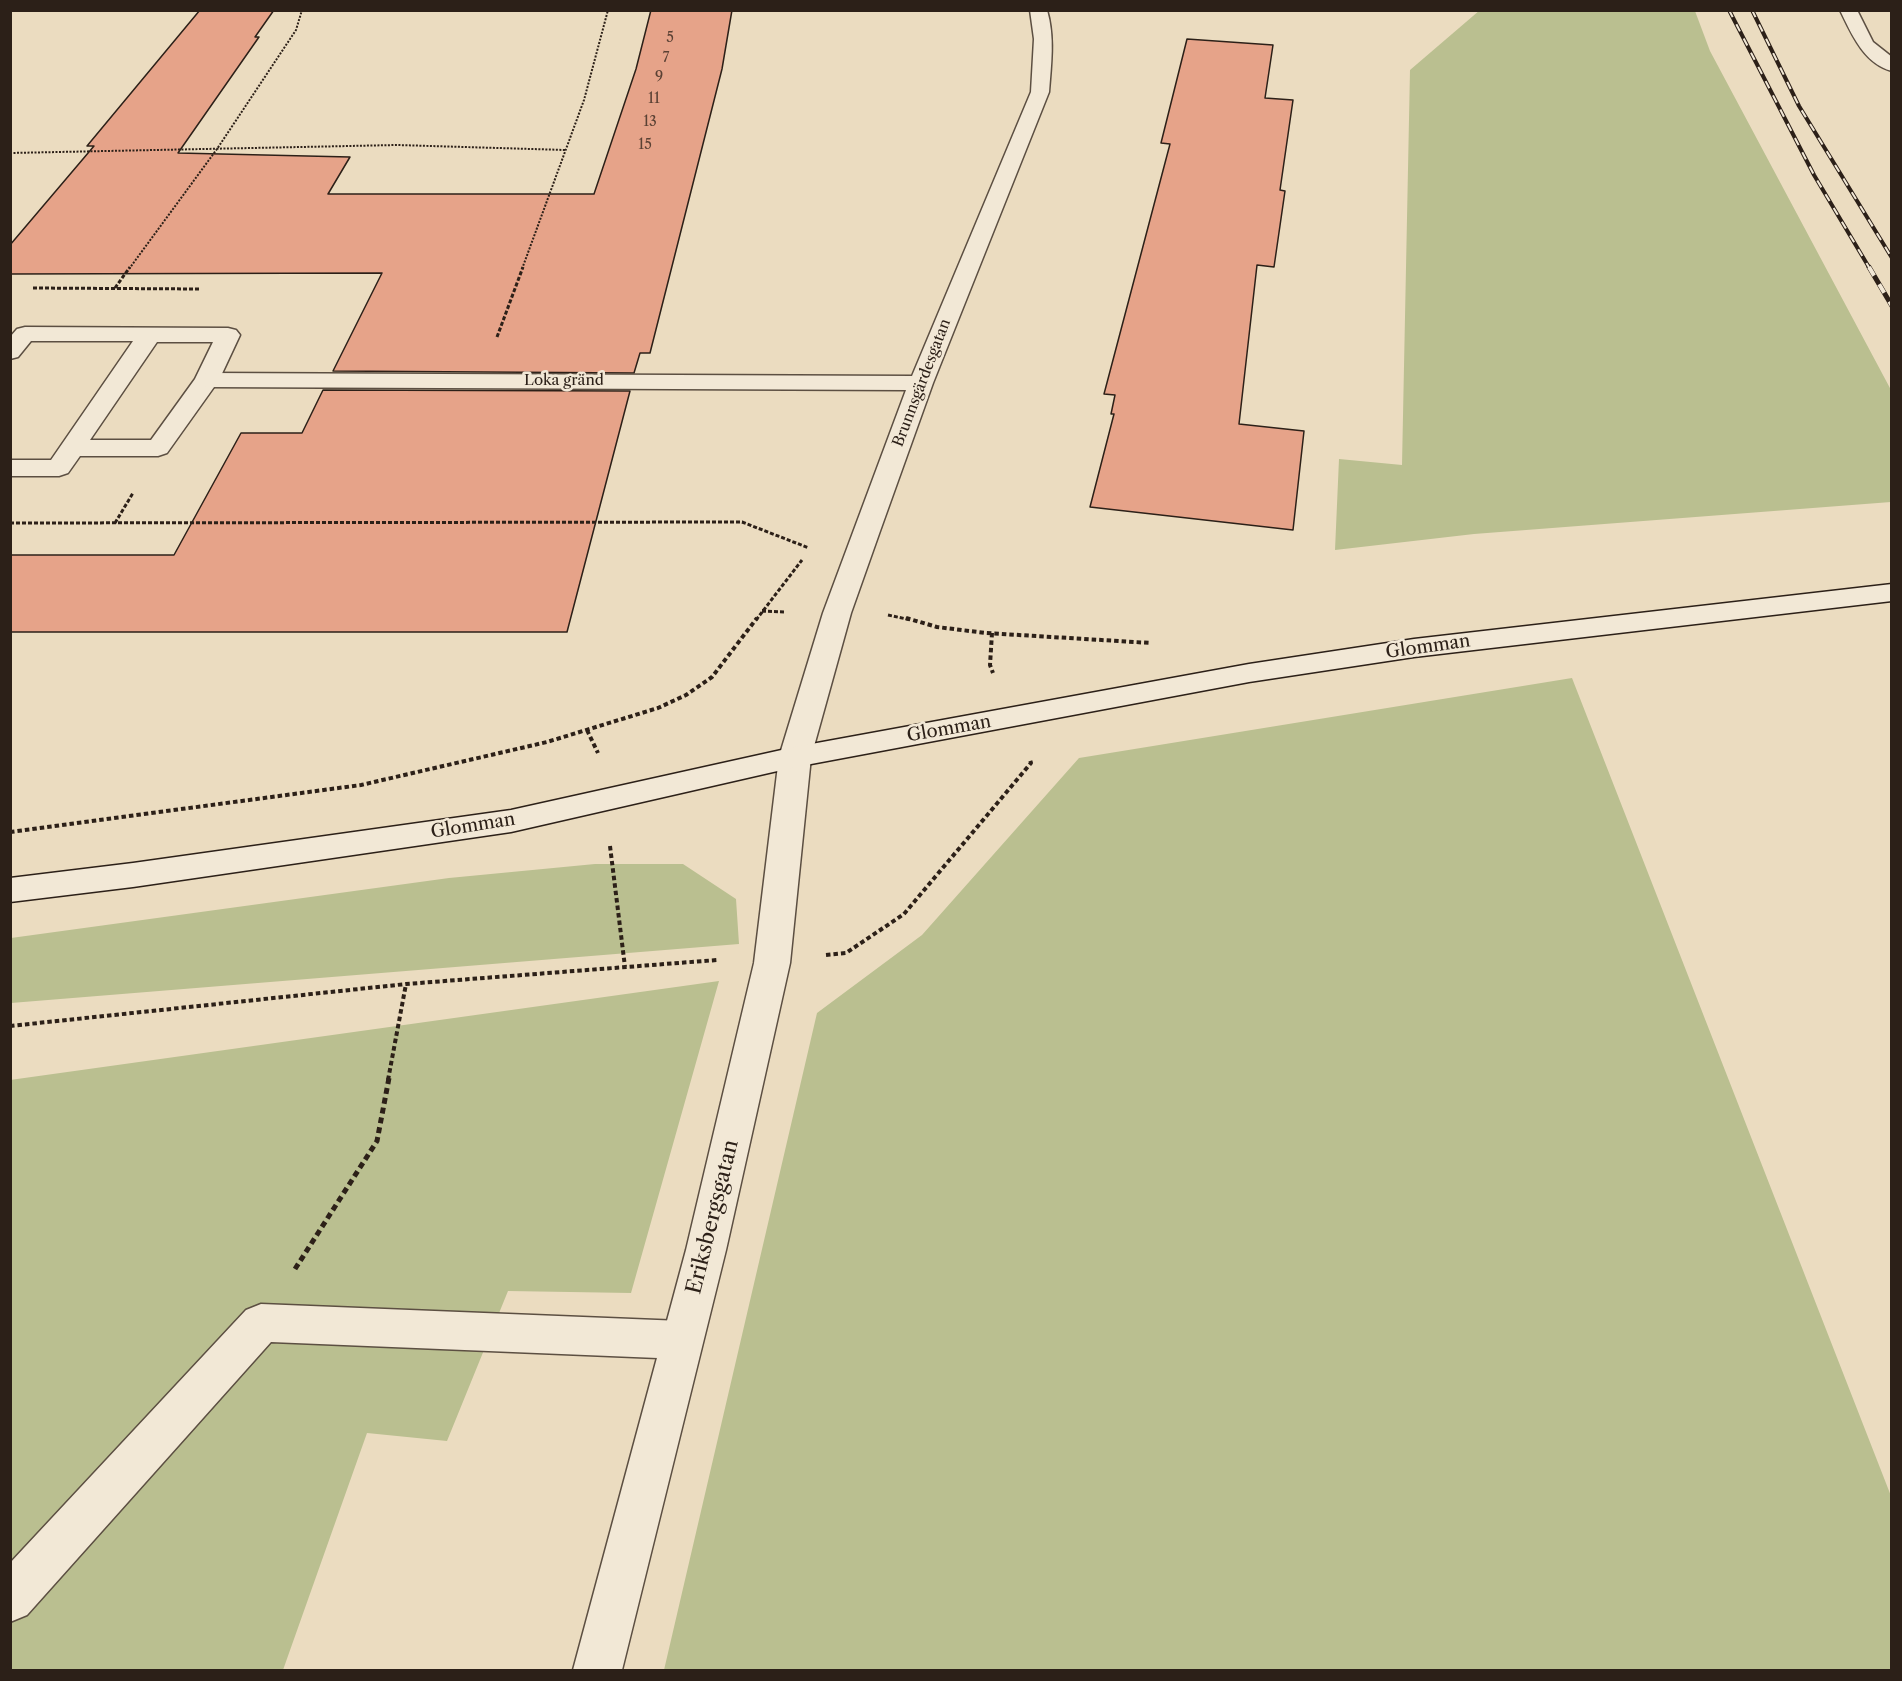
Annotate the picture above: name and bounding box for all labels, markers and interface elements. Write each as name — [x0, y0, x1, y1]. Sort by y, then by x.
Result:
house number: 5 — [666, 30, 674, 46]
house number: 7 — [663, 50, 669, 66]
house number: 9 — [655, 69, 663, 85]
house number: 11 — [648, 91, 660, 107]
house number: 13 — [643, 114, 657, 130]
house number: 15 — [638, 137, 652, 153]
street label: Brunnsgärdesgatan — [889, 316, 955, 450]
street label: Loka gränd — [524, 372, 604, 390]
street label: Glomman — [1384, 630, 1472, 664]
street label: Glomman — [905, 711, 993, 747]
street label: Glomman — [429, 809, 517, 843]
street label: Eriksbergsgatan — [682, 1137, 744, 1297]

